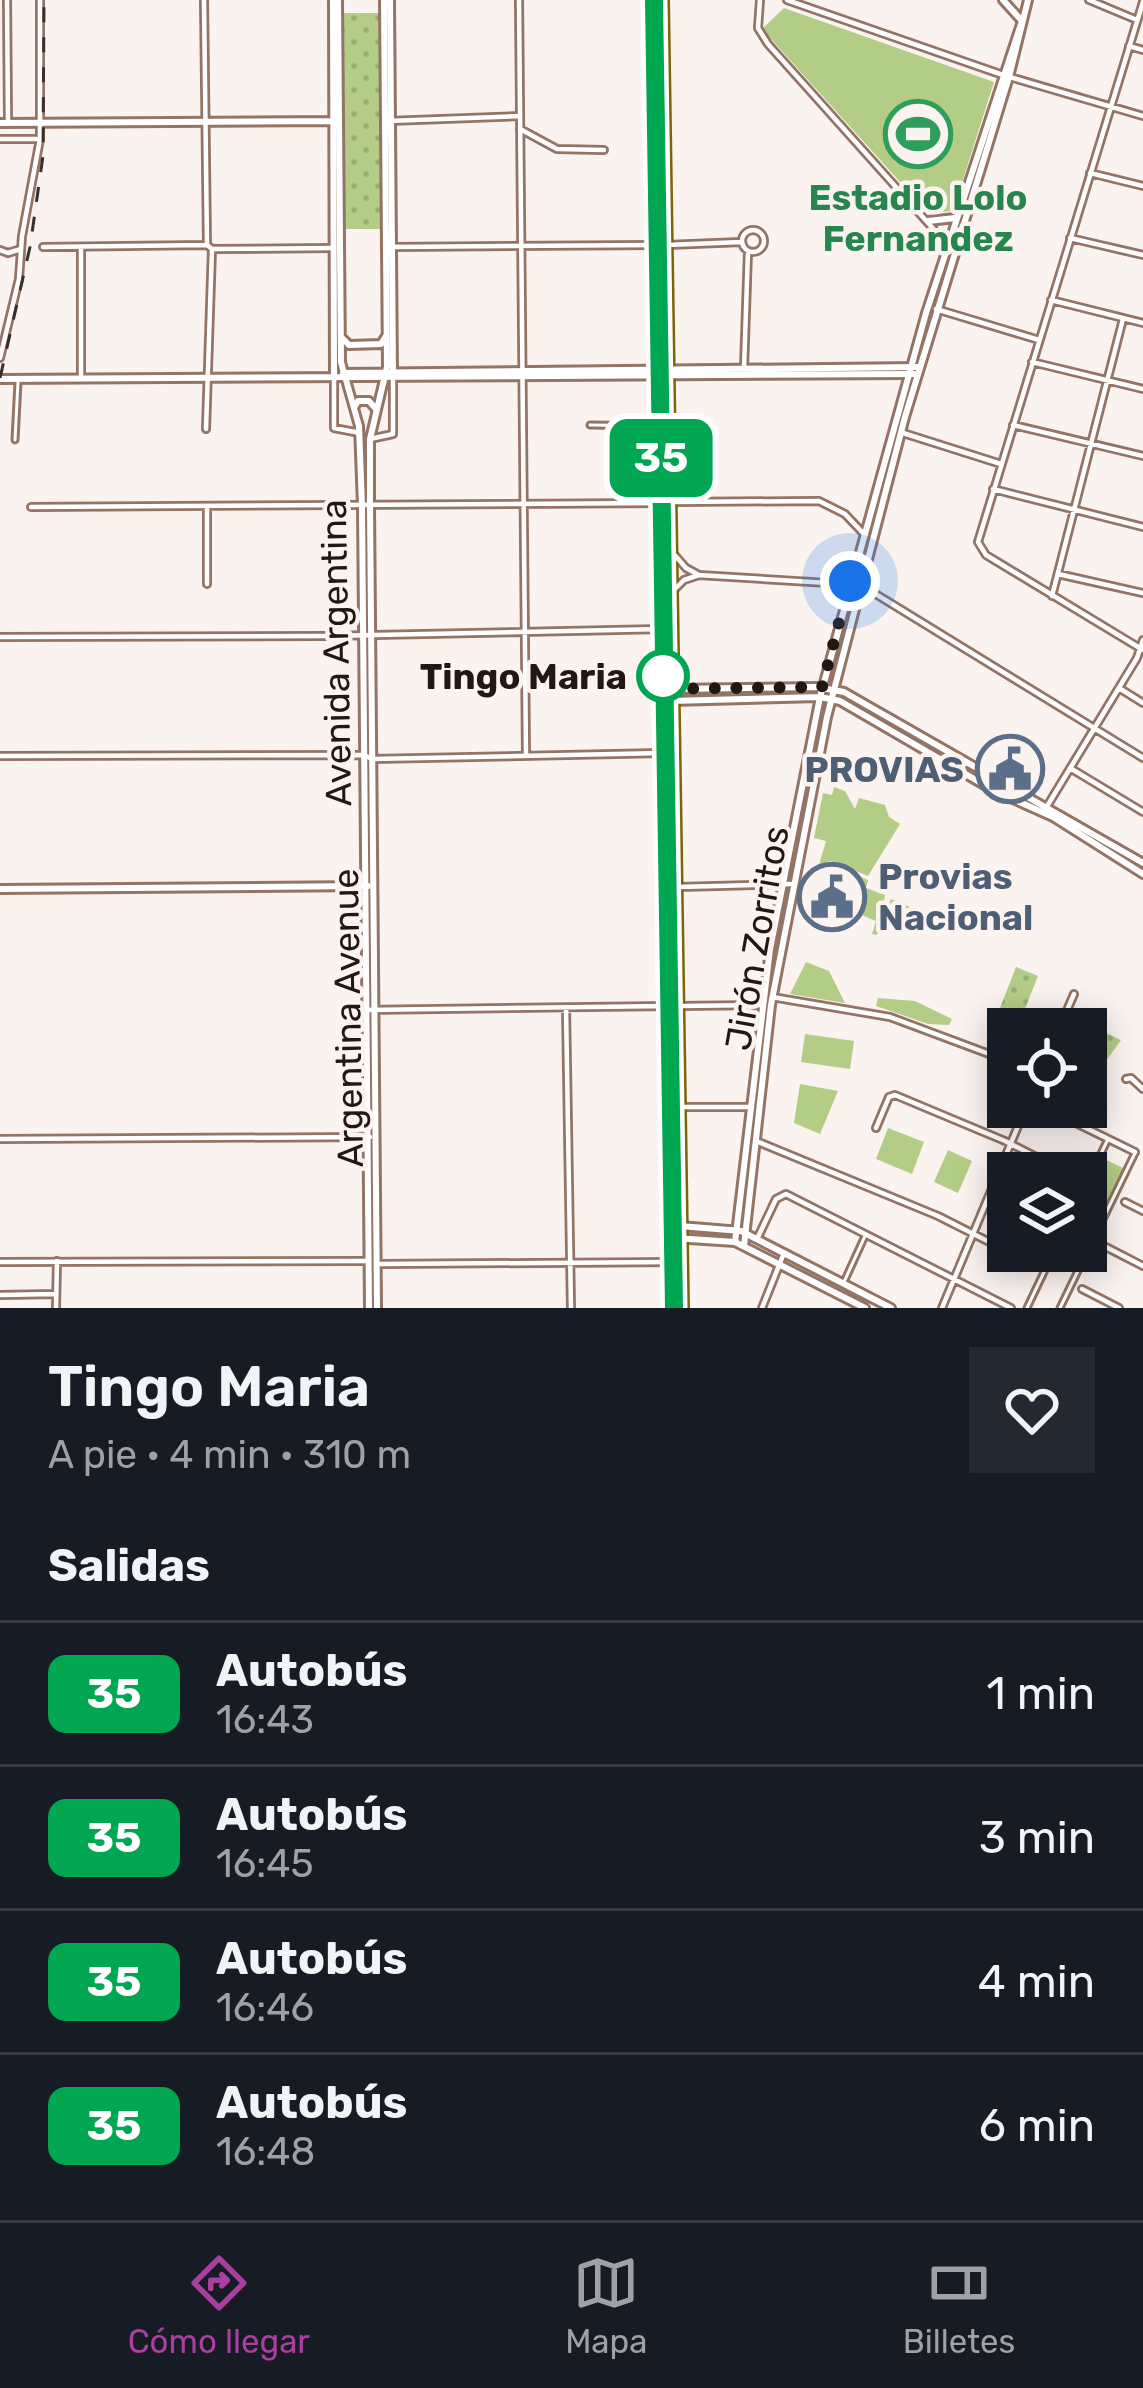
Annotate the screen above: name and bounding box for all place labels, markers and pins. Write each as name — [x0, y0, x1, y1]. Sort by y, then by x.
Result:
sports icon: Estadio Lolo Fernandez — [883, 99, 953, 169]
place label: Estadio Lolo Fernandez — [808, 176, 1028, 260]
marker: Tingo Maria — [638, 651, 688, 701]
place label: Tingo Maria — [420, 655, 627, 698]
public building icon: PROVIAS — [975, 734, 1045, 804]
place label: PROVIAS — [804, 748, 964, 791]
place label: Provias Nacional — [878, 855, 1033, 939]
public building icon: Provias Nacional — [797, 862, 867, 932]

